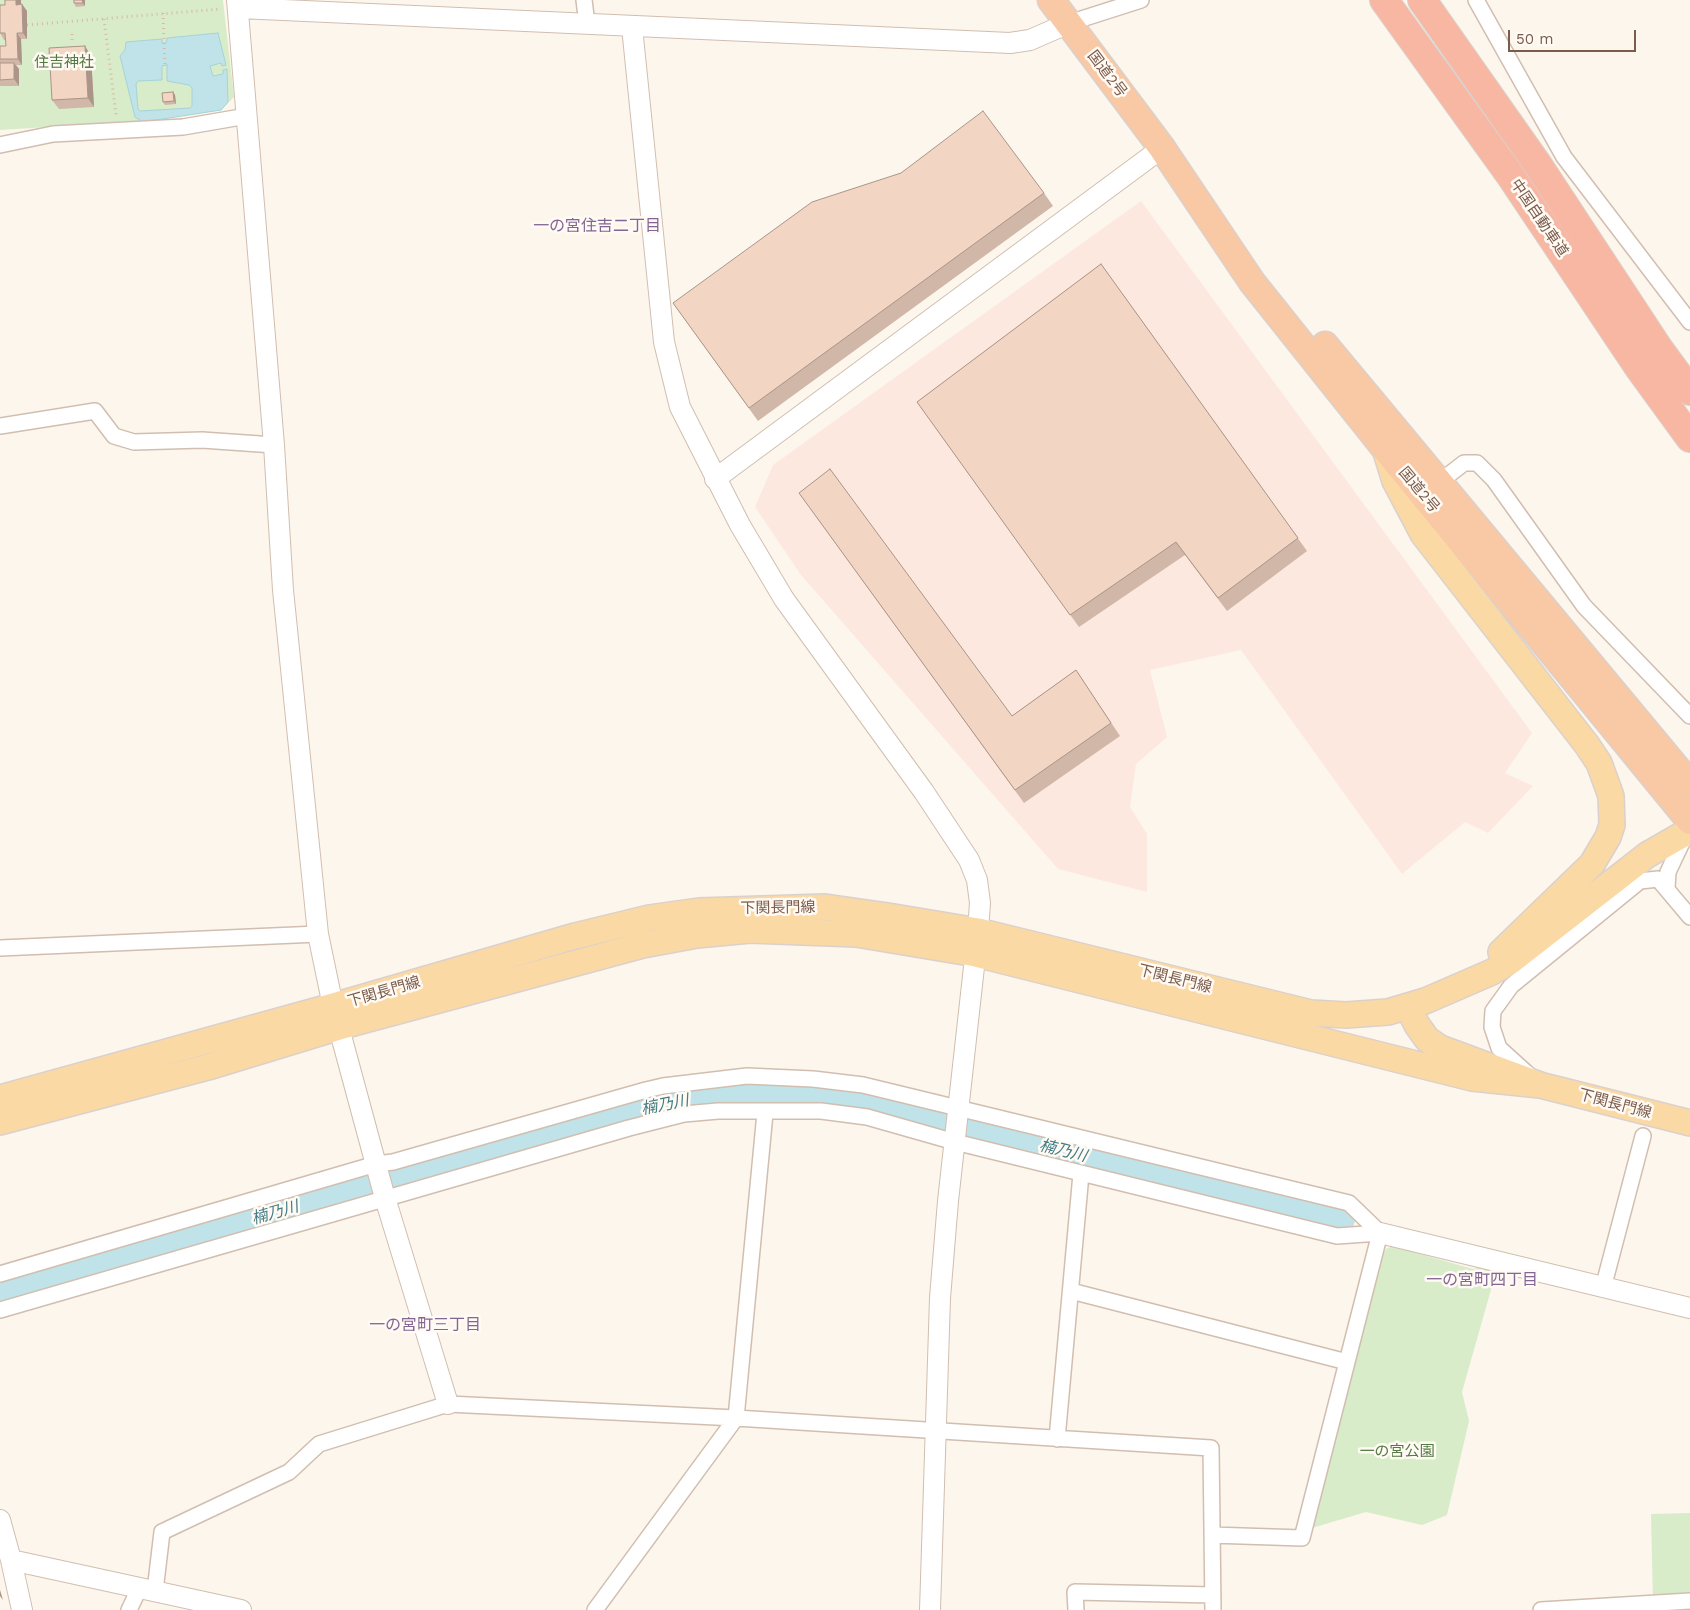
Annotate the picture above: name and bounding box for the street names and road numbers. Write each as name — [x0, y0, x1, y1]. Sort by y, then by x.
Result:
street label: 国道2号 — [1084, 47, 1130, 101]
street label: 中国自動車道 — [1506, 176, 1572, 260]
street label: 国道2号 — [1395, 464, 1443, 516]
street label: 下関長門線 — [740, 898, 816, 918]
street label: 下関長門線 — [1136, 961, 1214, 997]
street label: 下関長門線 — [345, 973, 423, 1011]
street label: 下関長門線 — [1576, 1086, 1654, 1122]

